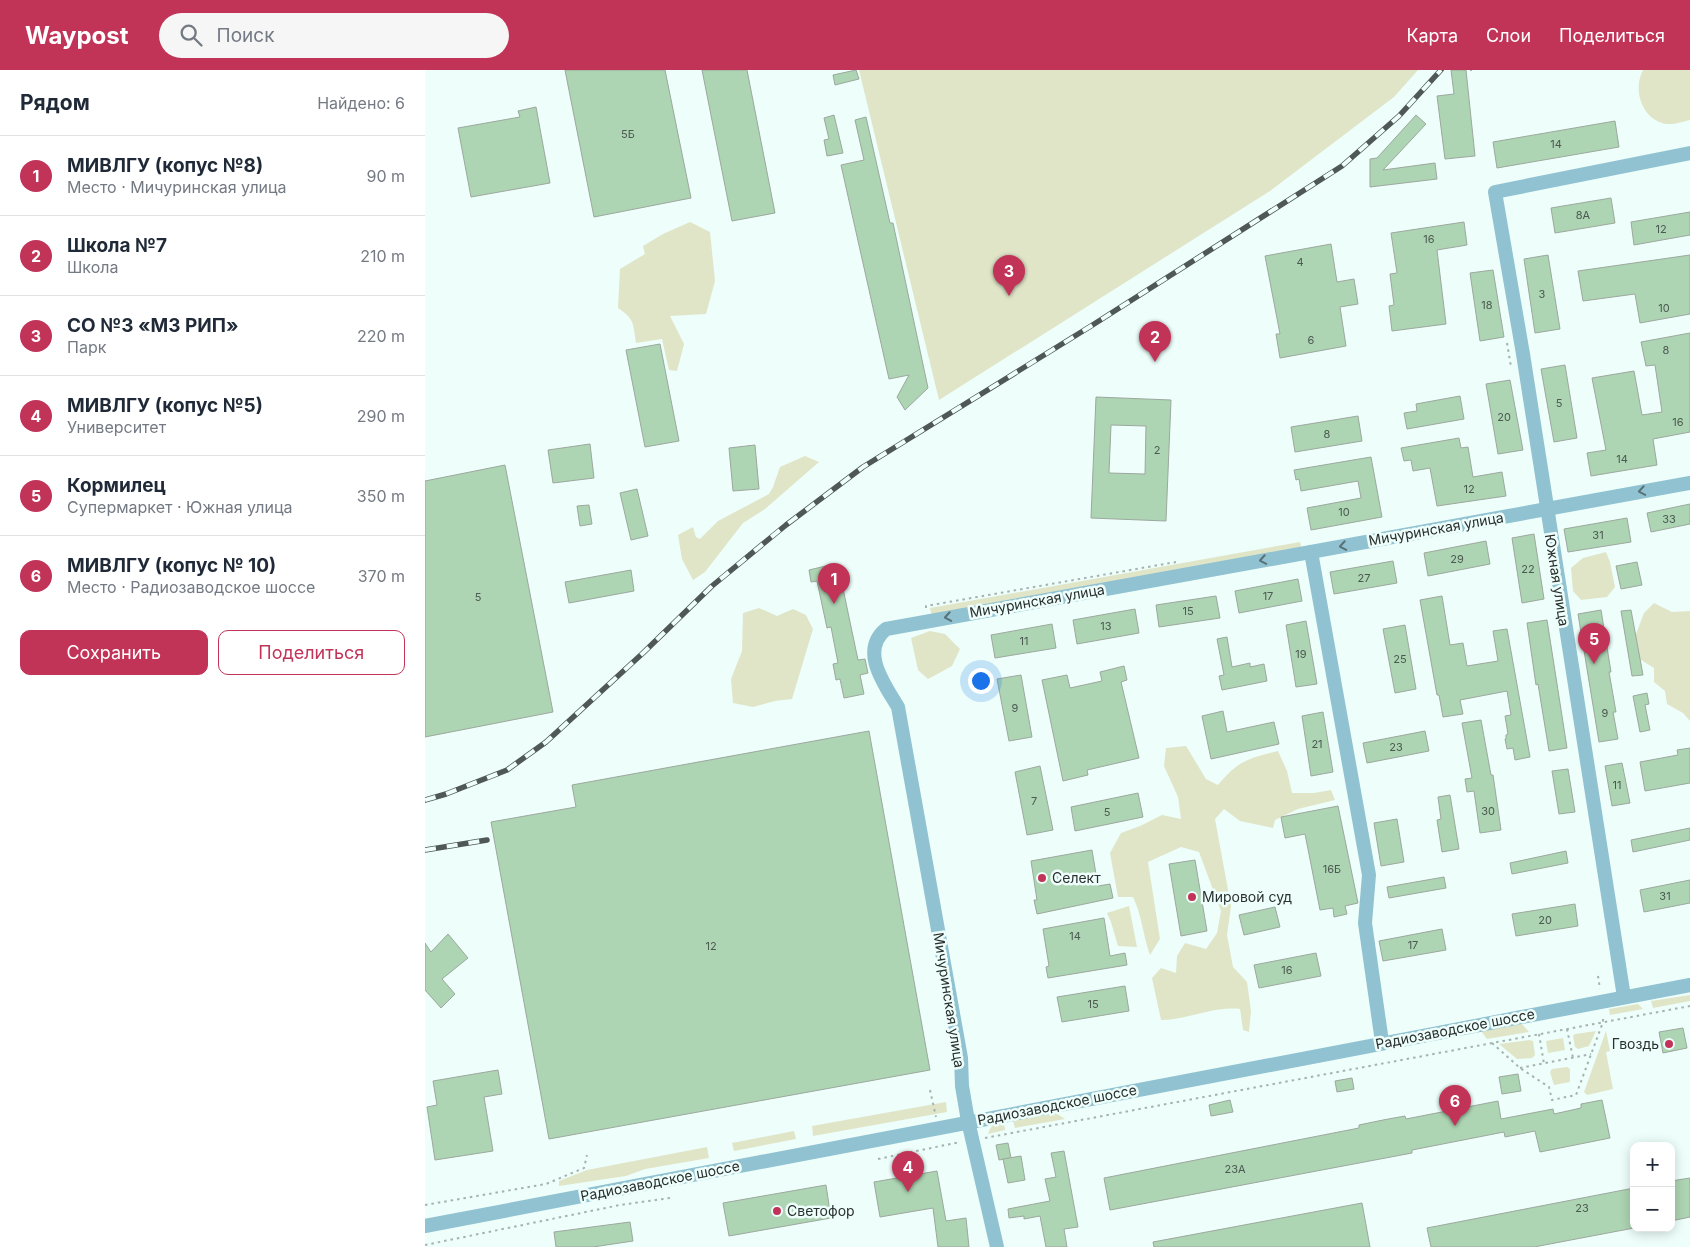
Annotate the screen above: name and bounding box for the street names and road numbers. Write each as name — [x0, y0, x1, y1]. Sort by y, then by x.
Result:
street label: Мичуринская улица — [1367, 508, 1505, 549]
street label: Южная улица — [1542, 533, 1573, 627]
street label: Мичуринская улица — [968, 580, 1106, 621]
street label: Мичуринская улица — [930, 931, 969, 1069]
street label: Радиозаводское шоссе — [1374, 1005, 1536, 1052]
street label: Радиозаводское шоссе — [976, 1081, 1138, 1128]
street label: Радиозаводское шоссе — [579, 1157, 741, 1204]

